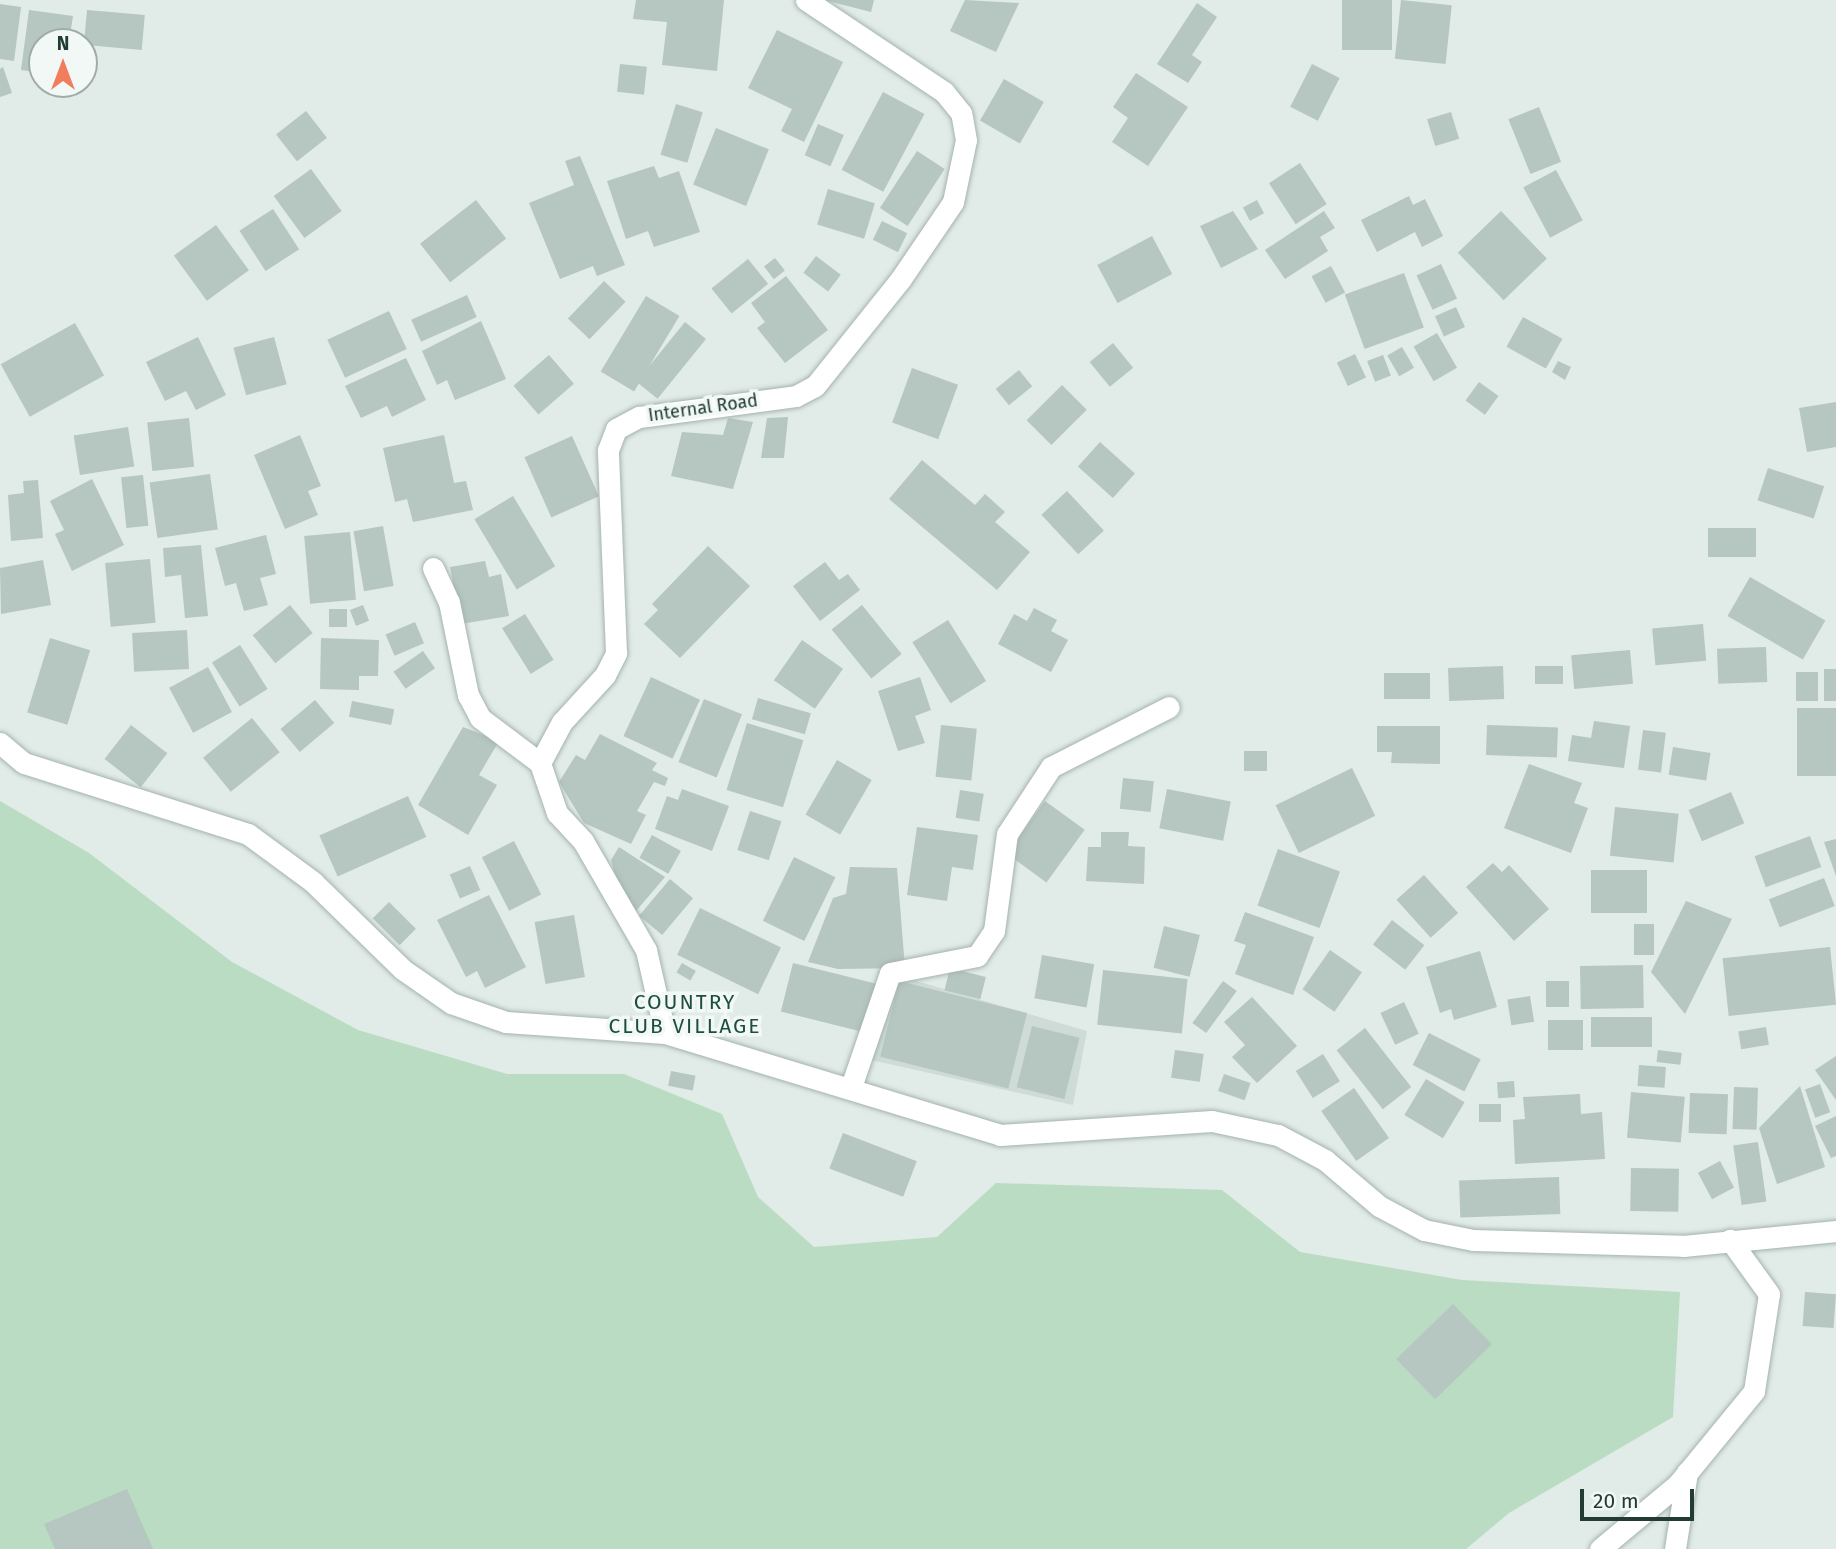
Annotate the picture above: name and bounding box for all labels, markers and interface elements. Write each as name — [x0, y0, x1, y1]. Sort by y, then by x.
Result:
north arrow — [28, 28, 98, 98]
text: N — [57, 32, 69, 55]
street label: Internal Road — [647, 390, 759, 426]
district label: COUNTRY CLUB VILLAGE — [610, 989, 760, 1039]
scale bar — [1584, 1476, 1698, 1520]
text: 20 m — [1593, 1488, 1639, 1514]

